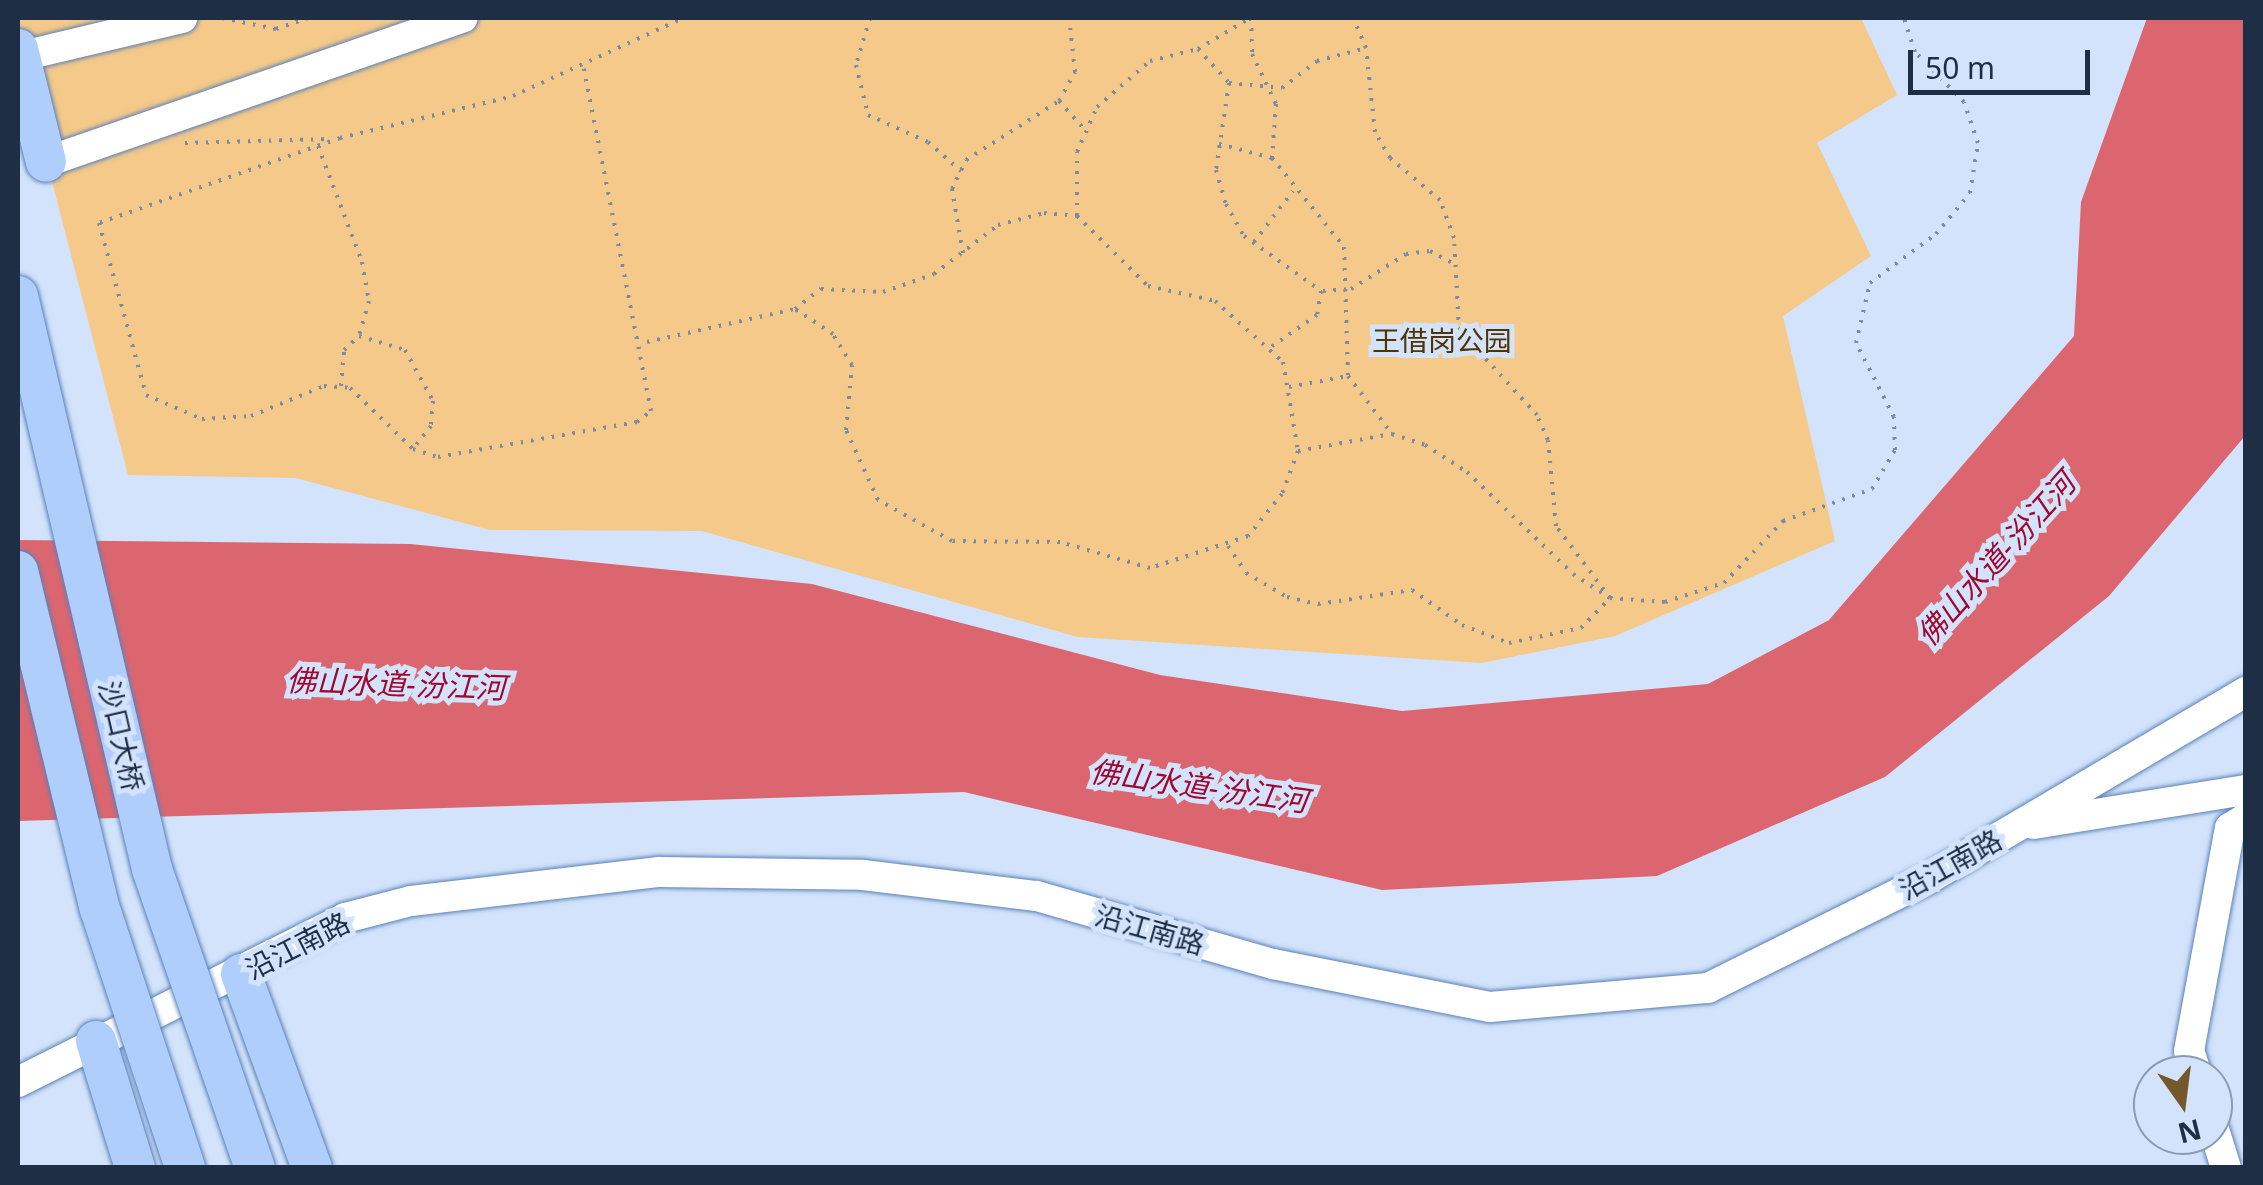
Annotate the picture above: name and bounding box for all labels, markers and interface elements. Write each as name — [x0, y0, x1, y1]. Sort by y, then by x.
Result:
scale bar — [1913, 30, 2096, 92]
text: 50 m — [1925, 47, 1995, 88]
park label: 王借岗公园 — [1372, 323, 1512, 357]
water label: 佛山水道-汾江河 — [1909, 465, 2083, 653]
water label: 佛山水道-汾江河 — [286, 662, 506, 706]
street label: 沙口大桥 — [93, 678, 151, 794]
water label: 佛山水道-汾江河 — [1088, 753, 1310, 819]
street label: 沿江南路 — [1893, 822, 2007, 906]
street label: 沿江南路 — [1092, 897, 1208, 961]
street label: 沿江南路 — [239, 905, 355, 985]
north arrow — [2133, 1055, 2233, 1155]
text: N — [2174, 1111, 2205, 1153]

